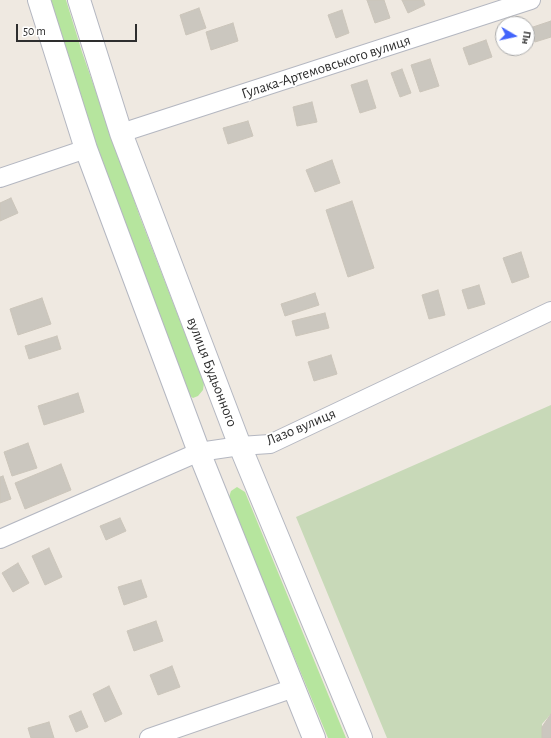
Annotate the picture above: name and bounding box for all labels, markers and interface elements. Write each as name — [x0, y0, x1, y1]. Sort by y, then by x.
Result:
scale bar — [18, 16, 139, 42]
north arrow — [495, 16, 535, 56]
text: 50 m — [23, 25, 46, 37]
text: Пн — [520, 30, 533, 45]
street label: Гулака-Артемовського вулиця — [239, 31, 413, 103]
street label: вулиця Будьонного — [183, 315, 241, 429]
street label: Лазо вулиця — [264, 404, 338, 450]

